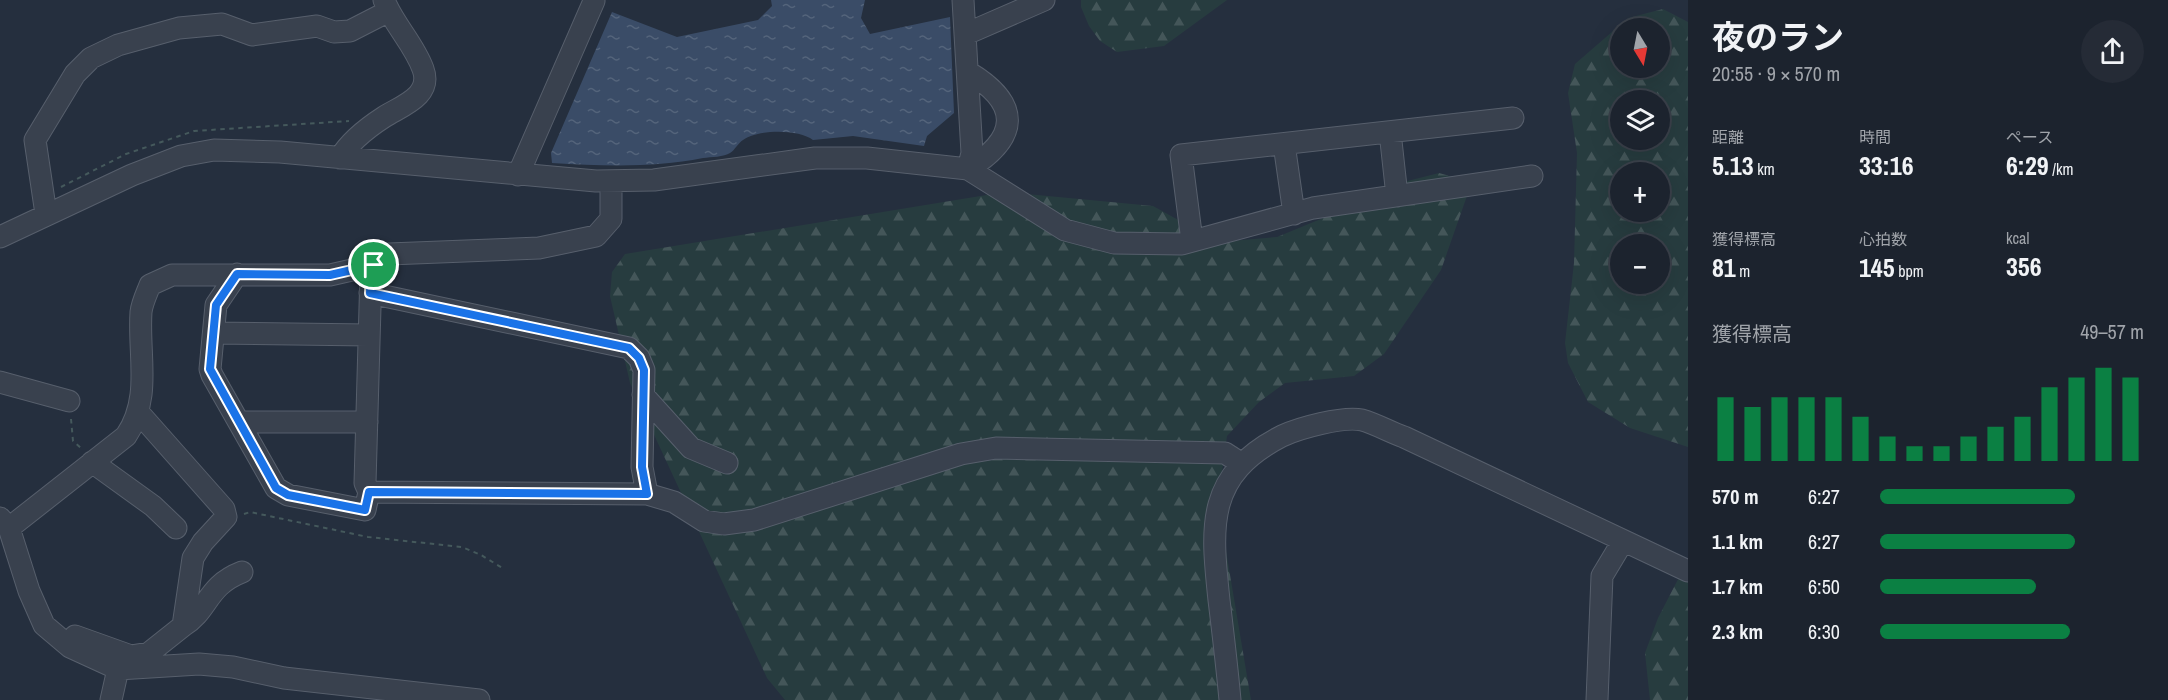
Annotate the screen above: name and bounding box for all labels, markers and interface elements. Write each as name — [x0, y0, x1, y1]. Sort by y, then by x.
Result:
text: 夜のラン — [1712, 15, 1844, 59]
north arrow — [1610, 18, 1670, 78]
map controls — [1610, 18, 1670, 294]
button: share — [2081, 20, 2144, 83]
text: 20:55 · 9 × 570 m — [1712, 60, 1840, 87]
button: layers — [1610, 90, 1670, 150]
text: 距離 — [1712, 126, 1744, 148]
text: 時間 — [1859, 126, 1891, 148]
text: ペース — [2006, 126, 2053, 148]
text: 5.13 — [1712, 148, 1754, 183]
text: 33:16 — [1859, 148, 1914, 183]
text: 6:29 — [2006, 148, 2049, 183]
text: km — [1754, 158, 1775, 180]
text: /km — [2049, 158, 2073, 180]
button: + — [1610, 162, 1670, 222]
text: kcal — [2006, 227, 2029, 249]
text: 獲得標高 — [1712, 228, 1776, 250]
text: 心拍数 — [1859, 228, 1907, 250]
button: − — [1610, 234, 1670, 294]
pin — [348, 239, 399, 290]
icon: arrive — [357, 248, 390, 281]
text: 356 — [2006, 249, 2042, 284]
text: 81 — [1712, 250, 1736, 285]
text: 145 — [1859, 250, 1895, 285]
text: m — [1736, 260, 1750, 282]
text: bpm — [1895, 260, 1924, 282]
text: 49–57 m — [2080, 318, 2144, 345]
text: 獲得標高 — [1712, 320, 1792, 347]
text: 570 m — [1712, 483, 1759, 510]
text: 6:27 — [1808, 483, 1840, 510]
text: 1.1 km — [1712, 528, 1763, 555]
text: 6:27 — [1808, 528, 1840, 555]
text: 1.7 km — [1712, 573, 1763, 600]
text: 6:50 — [1808, 573, 1840, 600]
text: 2.3 km — [1712, 618, 1763, 645]
text: 6:30 — [1808, 618, 1840, 645]

